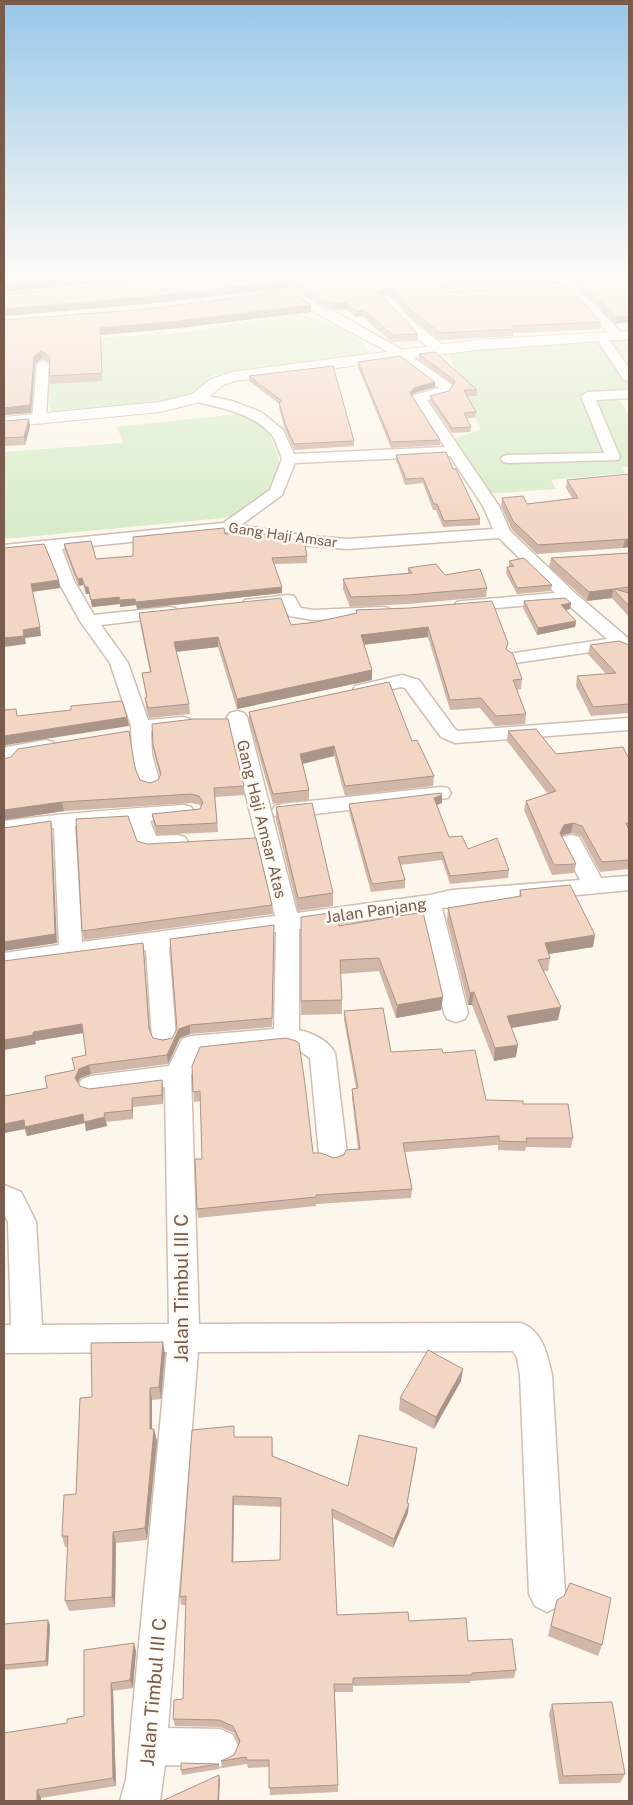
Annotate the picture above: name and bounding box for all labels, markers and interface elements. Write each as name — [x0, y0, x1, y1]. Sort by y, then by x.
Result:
street label: Gang Haji Amsar — [228, 519, 338, 551]
street label: Gang Haji Amsar Atas — [233, 738, 290, 900]
street label: Jalan Panjang — [324, 894, 428, 927]
street label: Jalan Timbul III C — [170, 1214, 192, 1362]
street label: Jalan Timbul III C — [136, 1617, 170, 1767]

